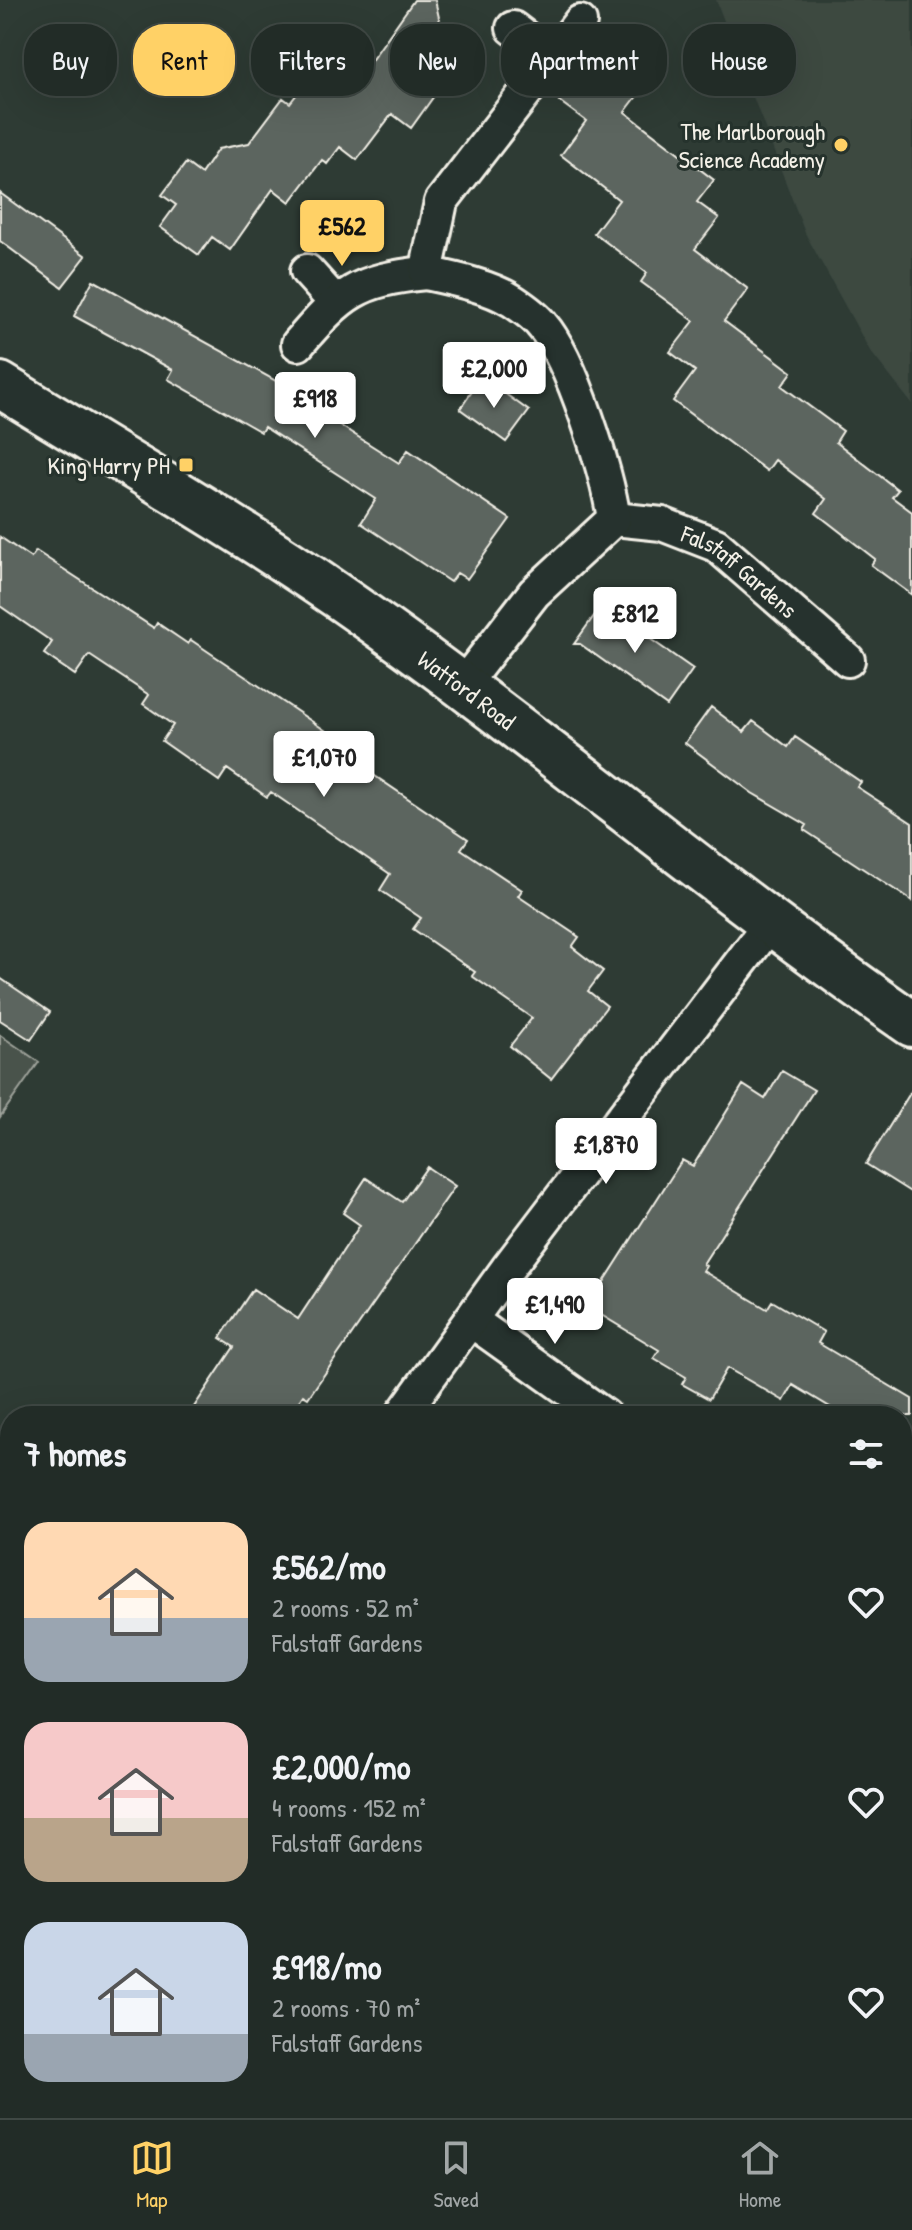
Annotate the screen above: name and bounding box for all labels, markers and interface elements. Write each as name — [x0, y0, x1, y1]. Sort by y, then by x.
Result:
chip: Buy — [24, 24, 117, 96]
chip: Rent — [133, 24, 235, 96]
chip: Filters — [251, 24, 374, 96]
chip: New — [390, 24, 485, 96]
chip: Apartment — [501, 24, 667, 96]
chip: House — [683, 24, 796, 96]
place label: The Marlborough Science Academy — [679, 115, 825, 175]
marker: The Marlborough Science Academy — [832, 136, 850, 154]
pin: £562 — [295, 200, 389, 268]
text: £562 — [318, 208, 366, 243]
pin: £2,000 — [429, 342, 559, 410]
text: £2,000 — [461, 350, 527, 385]
pin: £918 — [268, 372, 362, 440]
text: £918 — [293, 380, 337, 415]
place label: King Harry PH — [47, 449, 170, 481]
marker: King Harry PH — [177, 456, 195, 474]
street label: Falstaff Gardens — [676, 517, 804, 625]
pin: £812 — [588, 587, 682, 655]
text: £812 — [611, 595, 659, 630]
street label: Watford Road — [412, 643, 522, 737]
pin: £1,070 — [259, 731, 389, 799]
text: £1,070 — [291, 739, 357, 774]
pin: £1,870 — [541, 1118, 671, 1186]
text: £1,870 — [574, 1126, 638, 1161]
pin: £1,490 — [490, 1278, 620, 1346]
text: £1,490 — [525, 1286, 585, 1321]
text: 7 homes — [24, 1431, 126, 1477]
icon: filters — [844, 1432, 888, 1476]
text: £562/mo — [272, 1544, 386, 1590]
icon: home — [88, 1554, 184, 1650]
icon: heart — [844, 1580, 888, 1624]
text: 2 rooms · 52 m² — [272, 1590, 419, 1625]
text: Falstaff Gardens — [272, 1625, 423, 1660]
text: £2,000/mo — [272, 1744, 410, 1790]
icon: home — [88, 1754, 184, 1850]
icon: heart — [844, 1780, 888, 1824]
text: 4 rooms · 152 m² — [272, 1790, 426, 1825]
text: Falstaff Gardens — [272, 1825, 423, 1860]
text: £918/mo — [272, 1944, 381, 1990]
icon: home — [88, 1954, 184, 2050]
icon: heart — [844, 1980, 888, 2024]
text: 2 rooms · 70 m² — [272, 1990, 420, 2025]
text: Falstaff Gardens — [272, 2025, 423, 2060]
tab: Map — [130, 2136, 174, 2214]
tab: Saved — [434, 2136, 478, 2214]
tab: Home — [738, 2136, 782, 2214]

